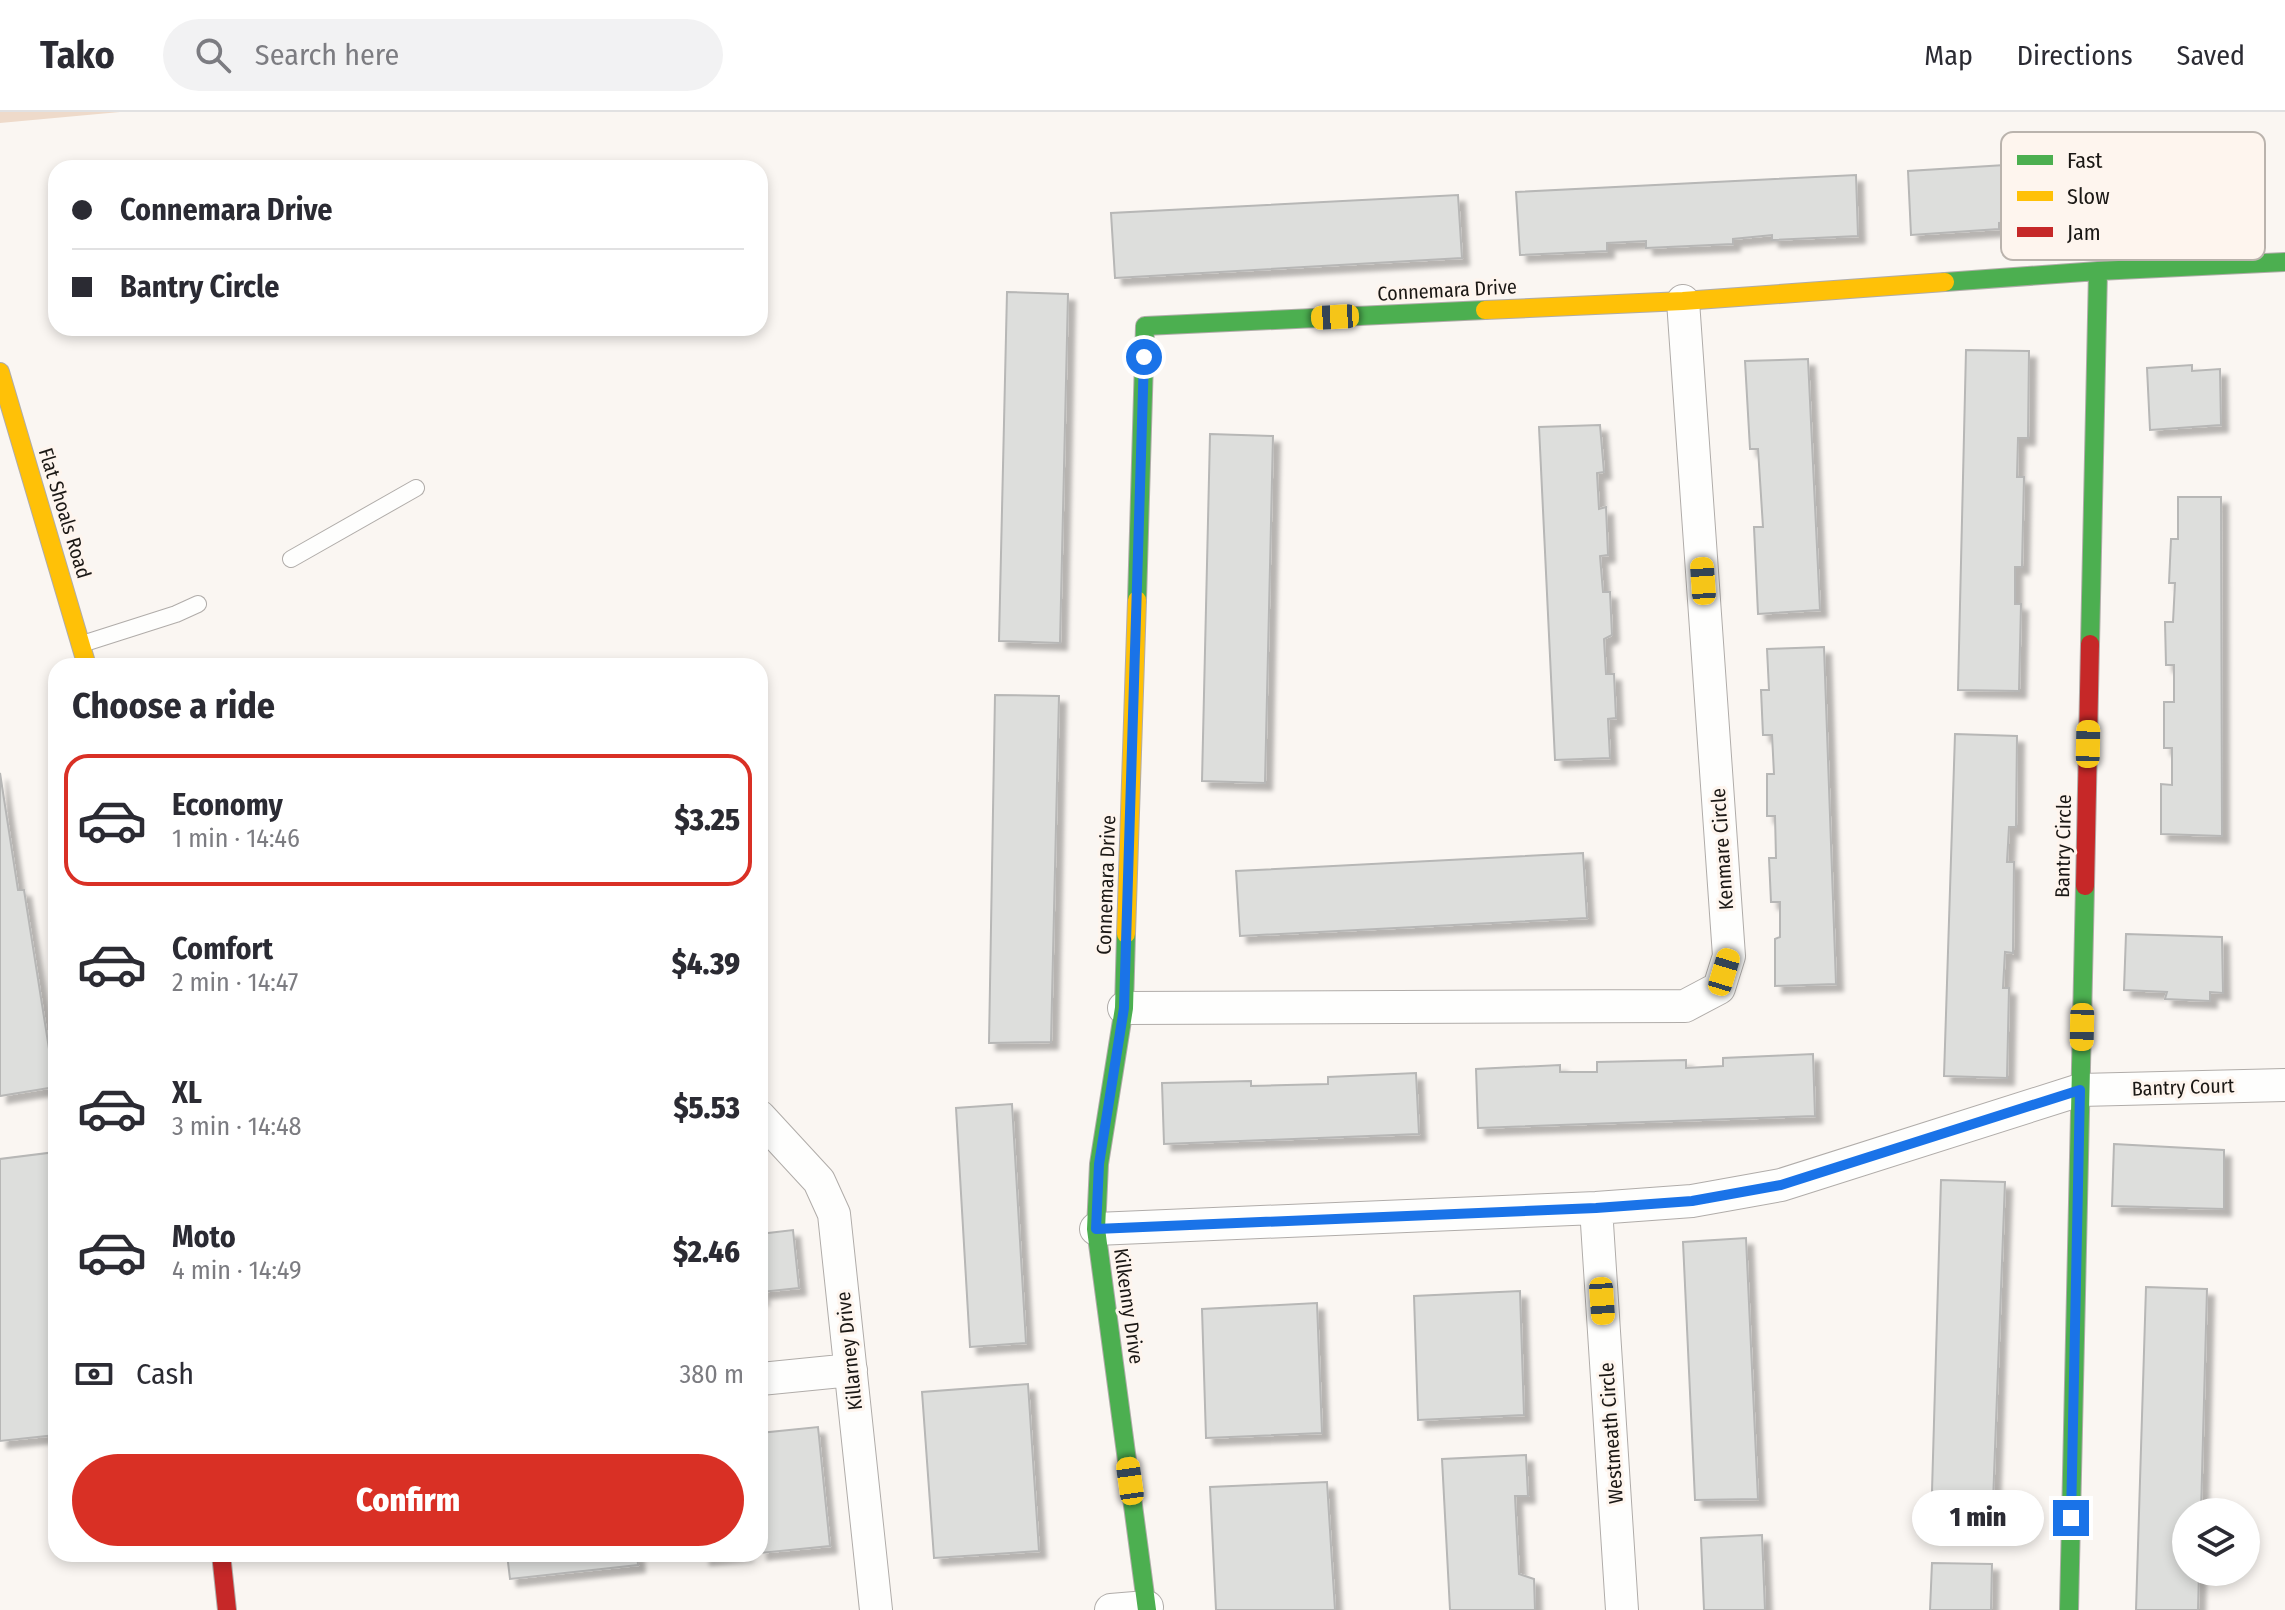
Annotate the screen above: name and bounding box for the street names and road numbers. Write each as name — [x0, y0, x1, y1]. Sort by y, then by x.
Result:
street label: Connemara Drive — [1377, 274, 1517, 306]
street label: Flat Shoals Road — [34, 445, 96, 581]
street label: Kenmare Circle — [1706, 787, 1738, 911]
street label: Bantry Circle — [2050, 794, 2076, 898]
street label: Connemara Drive — [1092, 815, 1120, 955]
street label: Bantry Court — [2131, 1073, 2235, 1101]
street label: Kilkenny Drive — [1109, 1246, 1149, 1366]
street label: Killarney Drive — [831, 1290, 867, 1412]
street label: Westmeath Circle — [1594, 1362, 1628, 1504]

